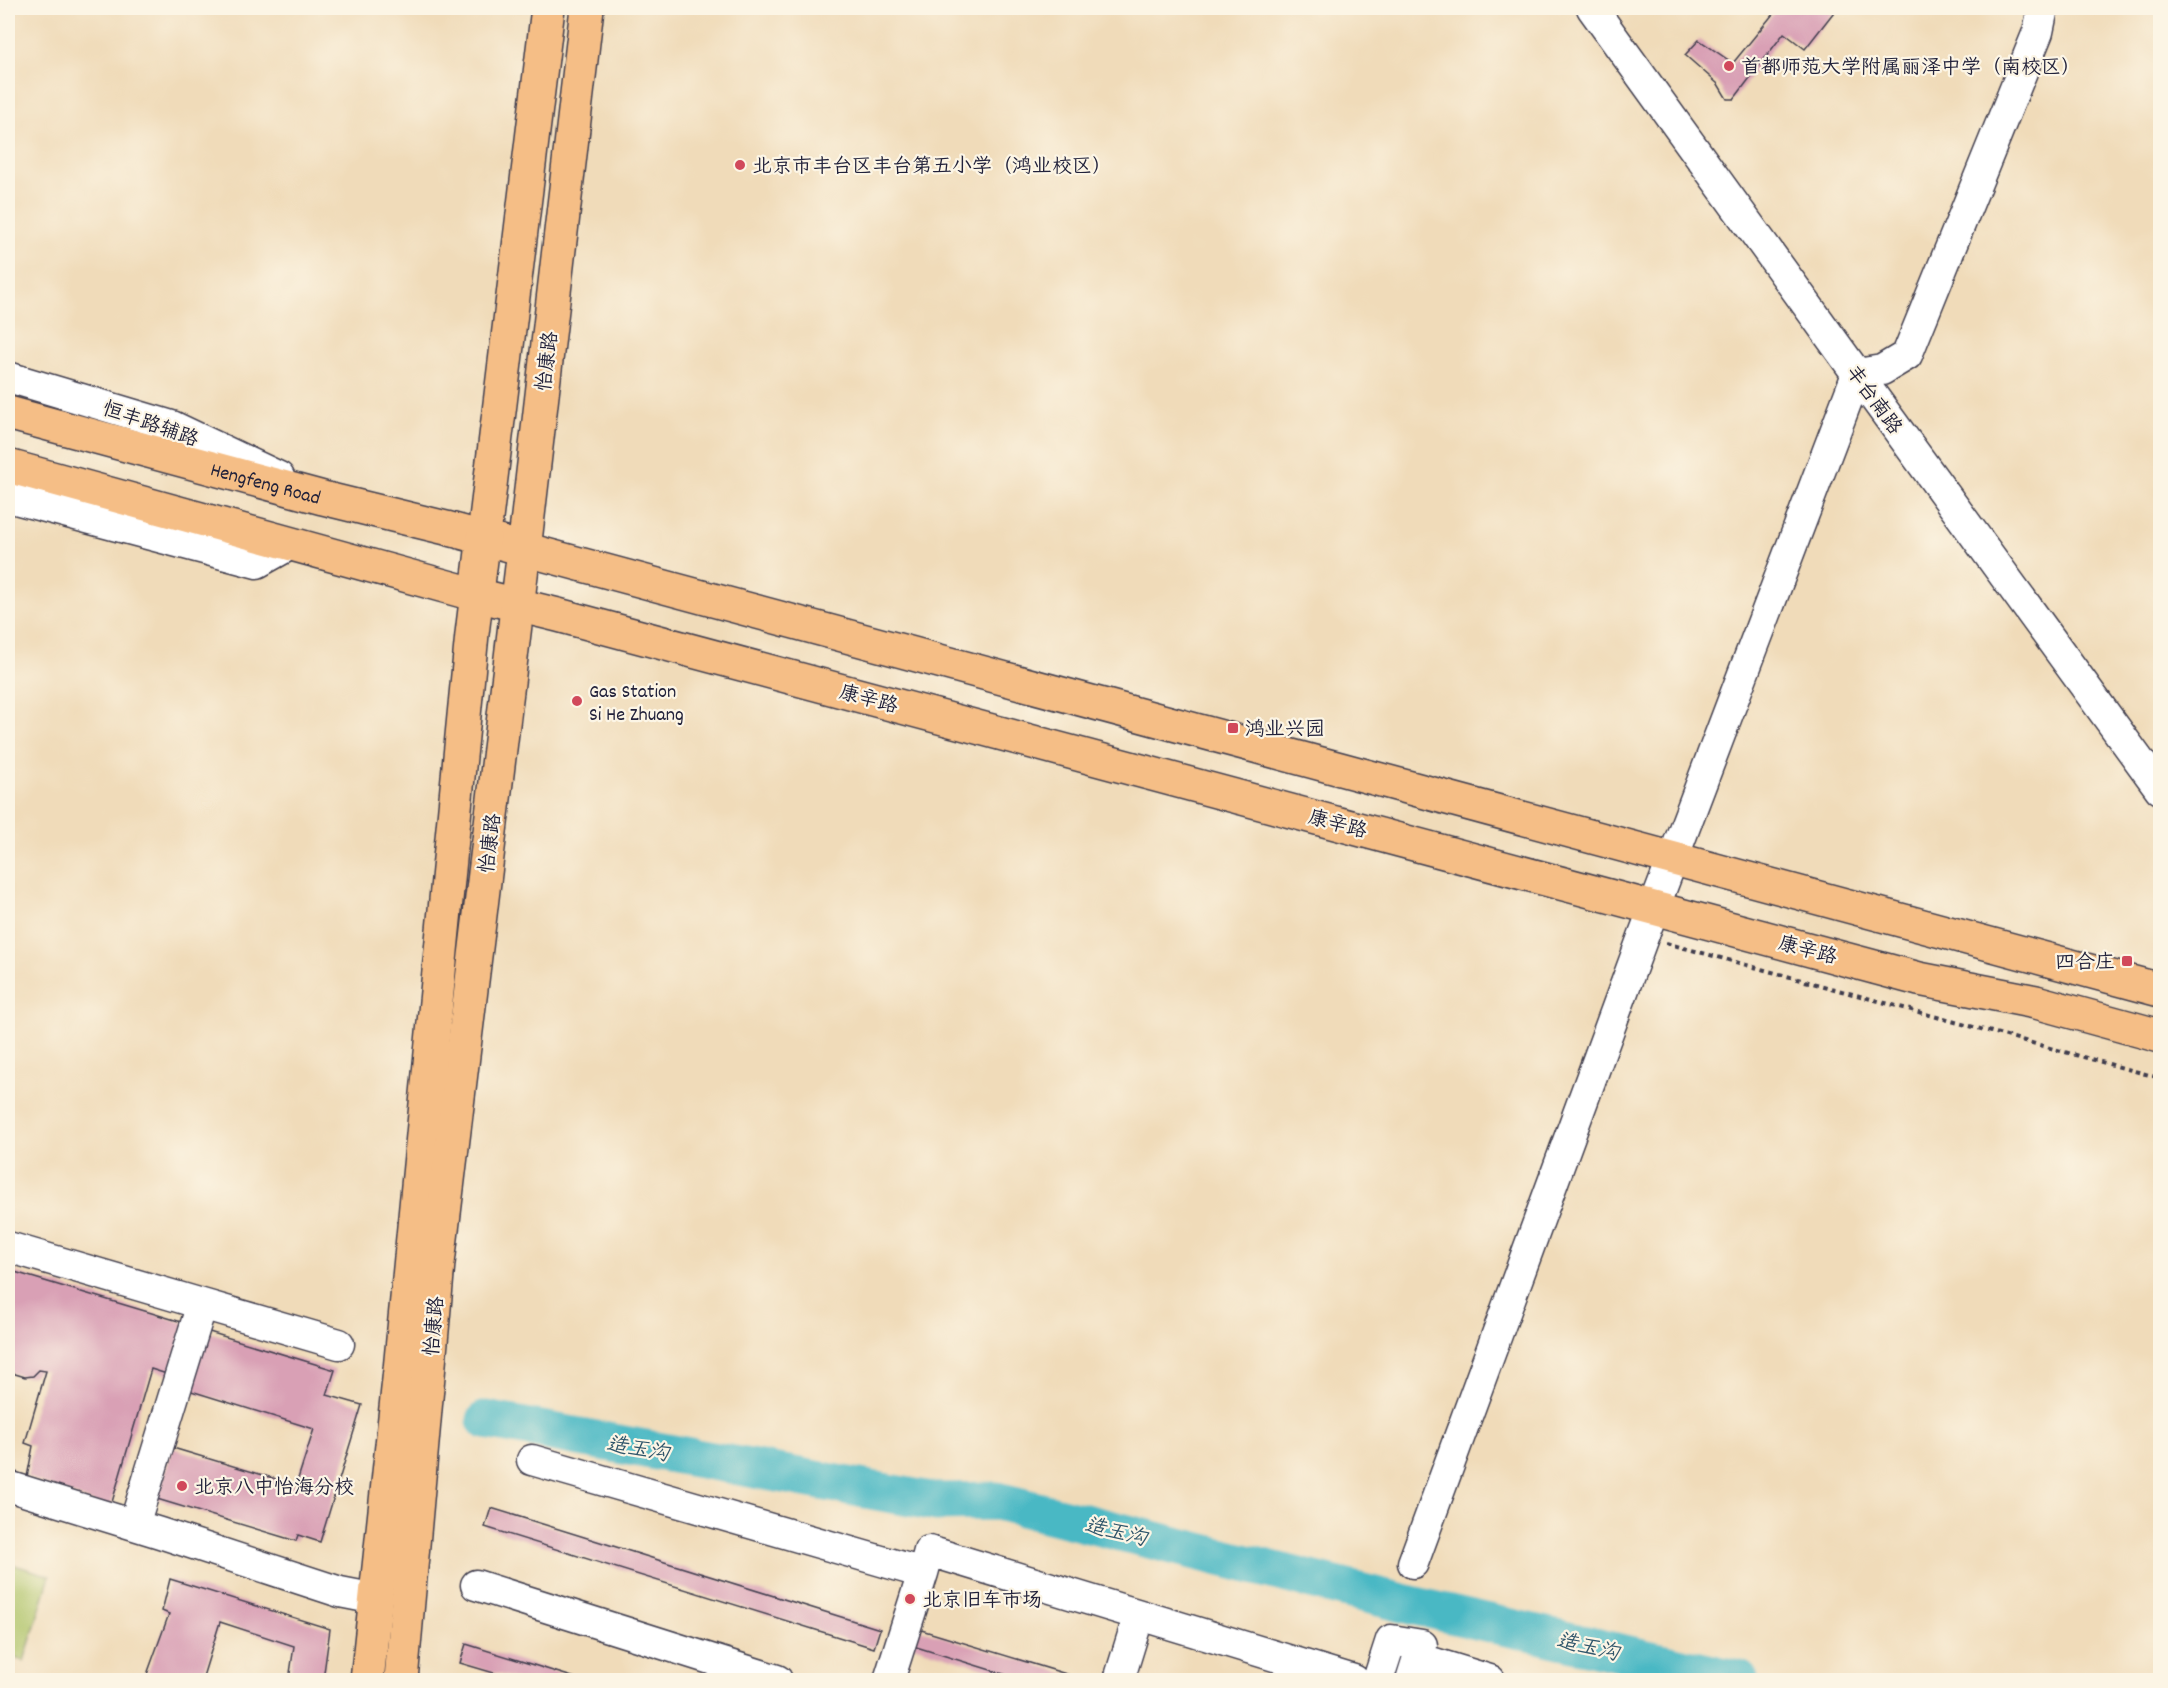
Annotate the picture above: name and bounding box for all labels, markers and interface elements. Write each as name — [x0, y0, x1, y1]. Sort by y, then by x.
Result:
place label: 首都师范大学附属丽泽中学（南校区） — [1741, 55, 2081, 83]
marker: 首都师范大学附属丽泽中学（南校区） — [1722, 59, 1736, 73]
place label: 北京市丰台区丰台第五小学（鸿业校区） — [752, 154, 1112, 182]
marker: 北京市丰台区丰台第五小学（鸿业校区） — [733, 158, 747, 172]
street label: 怡康路 — [531, 329, 567, 393]
street label: 丰台南路 — [1838, 360, 1908, 442]
street label: 恒丰路辅路 — [98, 396, 203, 456]
street label: Hengfeng Road — [207, 457, 323, 514]
place label: Gas Station Si He Zhuang — [589, 679, 684, 730]
street label: 康辛路 — [836, 680, 902, 722]
marker: Gas Station Si He Zhuang — [570, 694, 584, 708]
place label: 鸿业兴园 — [1245, 717, 1325, 745]
marker: 鸿业兴园 — [1226, 721, 1240, 735]
street label: 康辛路 — [1305, 805, 1371, 847]
street label: 怡康路 — [474, 811, 510, 875]
street label: 康辛路 — [1775, 931, 1841, 973]
place label: 四合庄 — [2055, 950, 2115, 978]
marker: 四合庄 — [2120, 954, 2134, 968]
street label: 怡康路 — [419, 1294, 453, 1357]
water label: 造玉沟 — [604, 1431, 673, 1472]
place label: 北京八中怡海分校 — [194, 1475, 354, 1503]
marker: 北京八中怡海分校 — [175, 1479, 189, 1493]
water label: 造玉沟 — [1081, 1512, 1151, 1557]
place label: 北京旧车市场 — [922, 1588, 1042, 1616]
marker: 北京旧车市场 — [903, 1592, 917, 1606]
water label: 造玉沟 — [1553, 1627, 1623, 1671]

